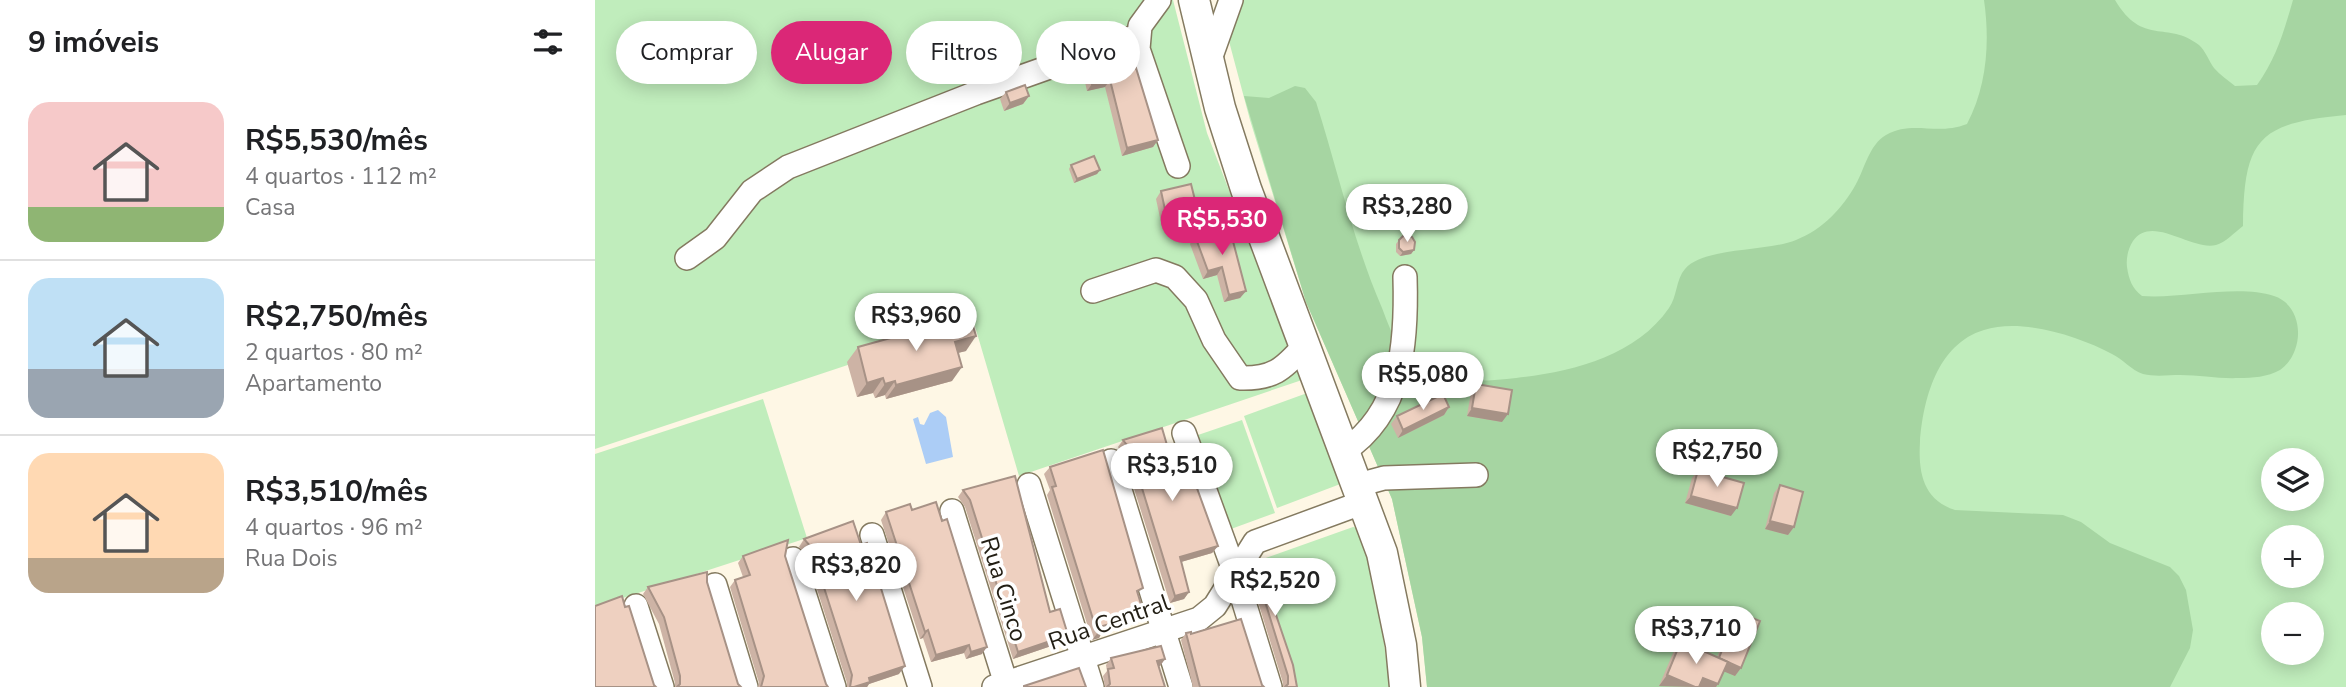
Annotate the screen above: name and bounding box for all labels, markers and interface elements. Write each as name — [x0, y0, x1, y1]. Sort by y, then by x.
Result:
chip: Comprar — [616, 21, 757, 84]
chip: Alugar — [771, 21, 892, 84]
chip: Filtros — [906, 21, 1022, 84]
chip: Novo — [1036, 21, 1140, 84]
text: 9 imóveis — [28, 22, 159, 63]
icon: filters — [529, 23, 567, 61]
text: R$5,530/mês — [245, 120, 428, 161]
icon: home — [84, 130, 168, 214]
text: 4 quartos · 112 m² — [245, 161, 437, 192]
pin: R$3,280 — [1342, 184, 1472, 244]
text: R$3,280 — [1362, 191, 1452, 222]
text: Casa — [245, 192, 296, 223]
pin: R$5,530 — [1157, 198, 1287, 257]
text: R$5,530 — [1177, 204, 1267, 235]
pin: R$3,960 — [851, 294, 981, 353]
text: R$2,750/mês — [245, 296, 428, 337]
text: R$3,960 — [871, 300, 961, 331]
icon: home — [84, 306, 168, 390]
text: 2 quartos · 80 m² — [245, 337, 423, 368]
pin: R$5,080 — [1358, 352, 1488, 412]
text: R$5,080 — [1378, 359, 1468, 390]
text: Apartamento — [245, 368, 382, 399]
pin: R$2,750 — [1652, 430, 1782, 489]
text: R$2,750 — [1672, 436, 1762, 467]
pin: R$3,510 — [1107, 444, 1237, 503]
map controls — [2261, 448, 2324, 665]
button: layers — [2261, 448, 2324, 511]
text: R$3,510 — [1127, 450, 1217, 481]
text: R$3,510/mês — [245, 471, 428, 512]
icon: home — [84, 481, 168, 565]
text: 4 quartos · 96 m² — [245, 512, 423, 543]
button: + — [2261, 525, 2324, 588]
street label: Rua Cinco — [973, 533, 1035, 645]
text: Rua Dois — [245, 543, 338, 574]
pin: R$3,820 — [791, 544, 921, 603]
text: R$3,820 — [811, 550, 901, 581]
pin: R$2,520 — [1210, 558, 1340, 618]
text: R$2,520 — [1230, 565, 1320, 596]
street label: Rua Central — [1044, 586, 1174, 658]
button: − — [2261, 602, 2324, 665]
pin: R$3,710 — [1631, 606, 1761, 666]
text: R$3,710 — [1651, 613, 1741, 644]

